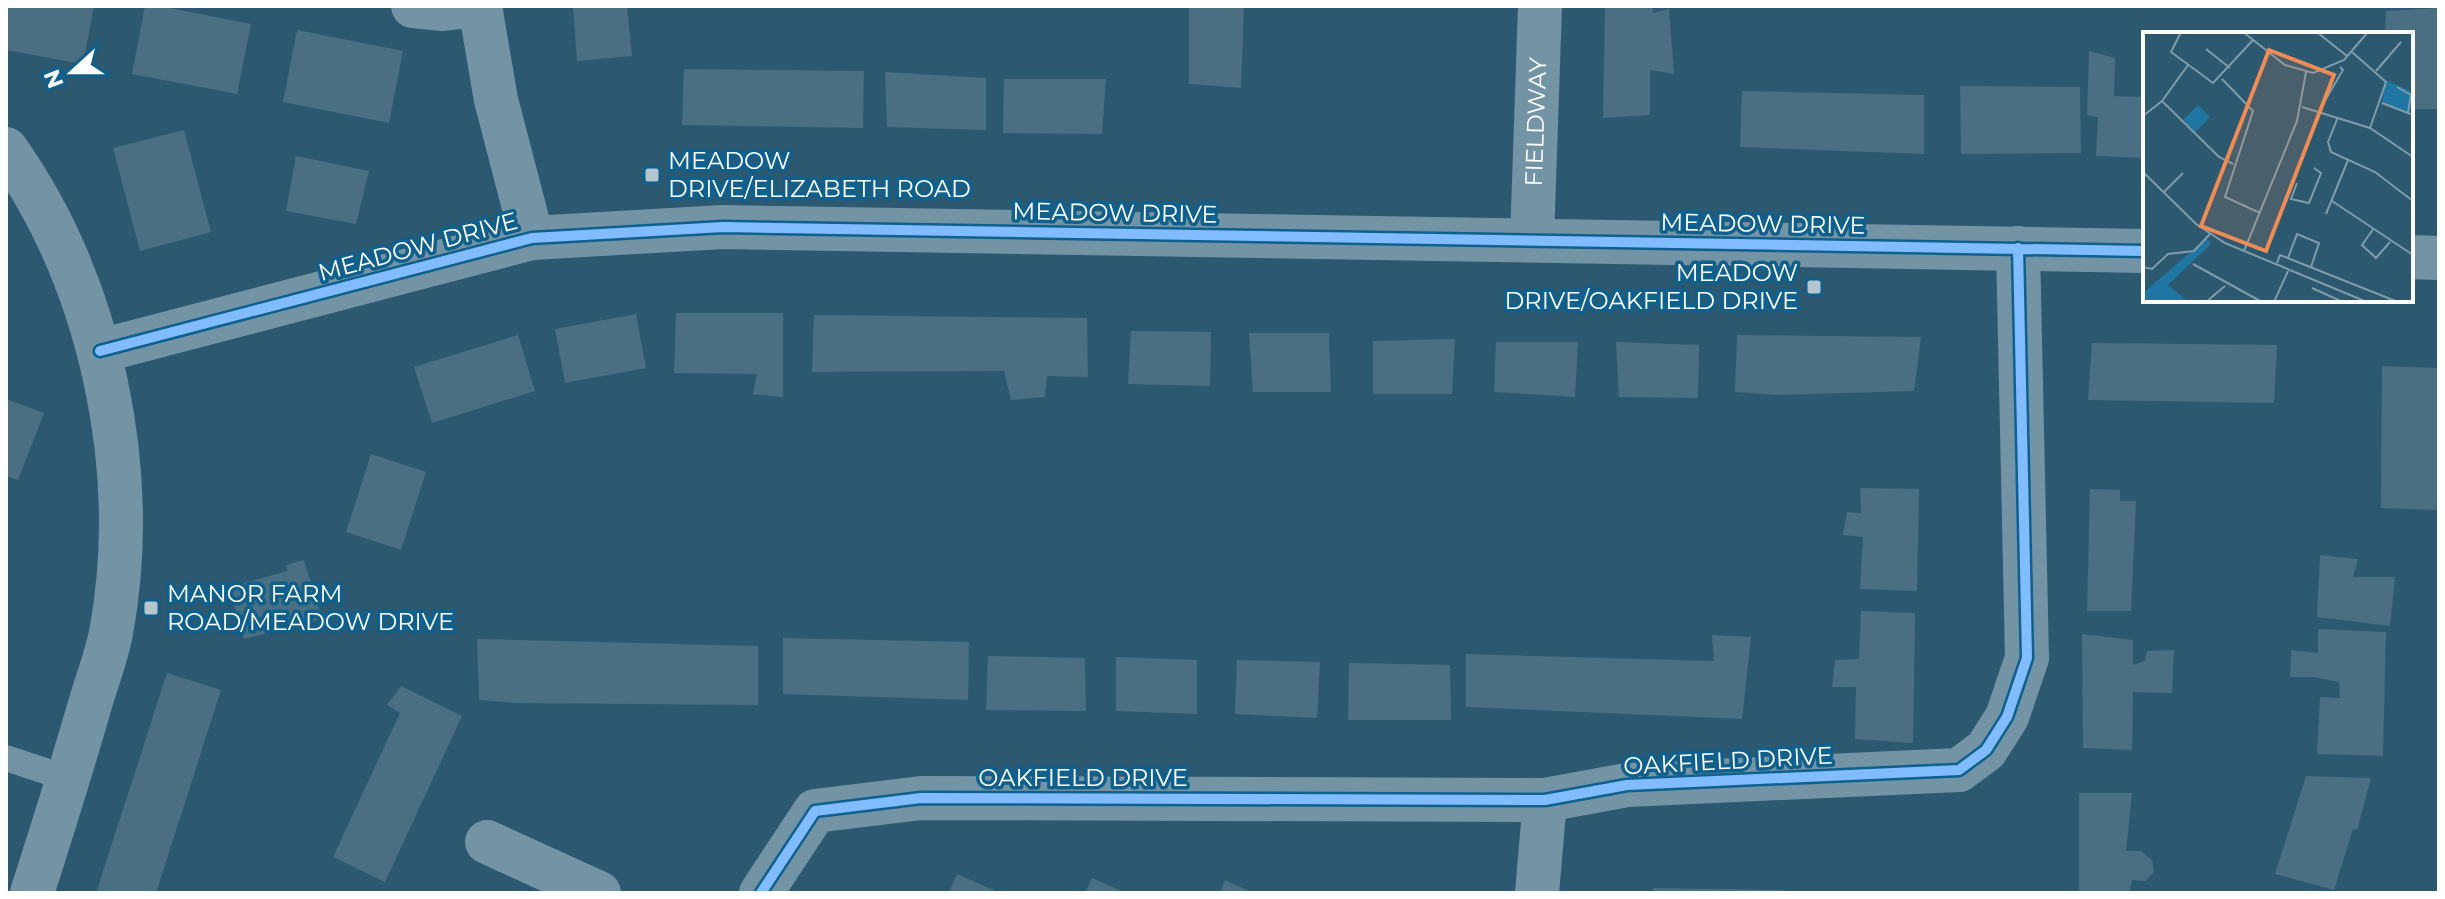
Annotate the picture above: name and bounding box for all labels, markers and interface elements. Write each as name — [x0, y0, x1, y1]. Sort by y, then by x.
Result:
north arrow — [32, 32, 112, 112]
inset map — [2143, 32, 2413, 302]
street label: FIELDWAY — [1519, 56, 1552, 187]
text: N — [38, 66, 70, 92]
place label: MEADOW DRIVE/ELIZABETH ROAD — [668, 146, 971, 203]
marker: MEADOW DRIVE/ELIZABETH ROAD — [643, 166, 661, 184]
street label: MEADOW DRIVE — [1012, 196, 1218, 229]
street label: MEADOW DRIVE — [315, 206, 521, 287]
street label: MEADOW DRIVE — [1660, 207, 1866, 240]
place label: MEADOW DRIVE/OAKFIELD DRIVE — [1505, 258, 1798, 315]
marker: MEADOW DRIVE/OAKFIELD DRIVE — [1805, 278, 1823, 296]
place label: MANOR FARM ROAD/MEADOW DRIVE — [167, 579, 454, 636]
marker: MANOR FARM ROAD/MEADOW DRIVE — [142, 599, 160, 617]
street label: OAKFIELD DRIVE — [1623, 741, 1833, 780]
street label: OAKFIELD DRIVE — [978, 763, 1188, 792]

